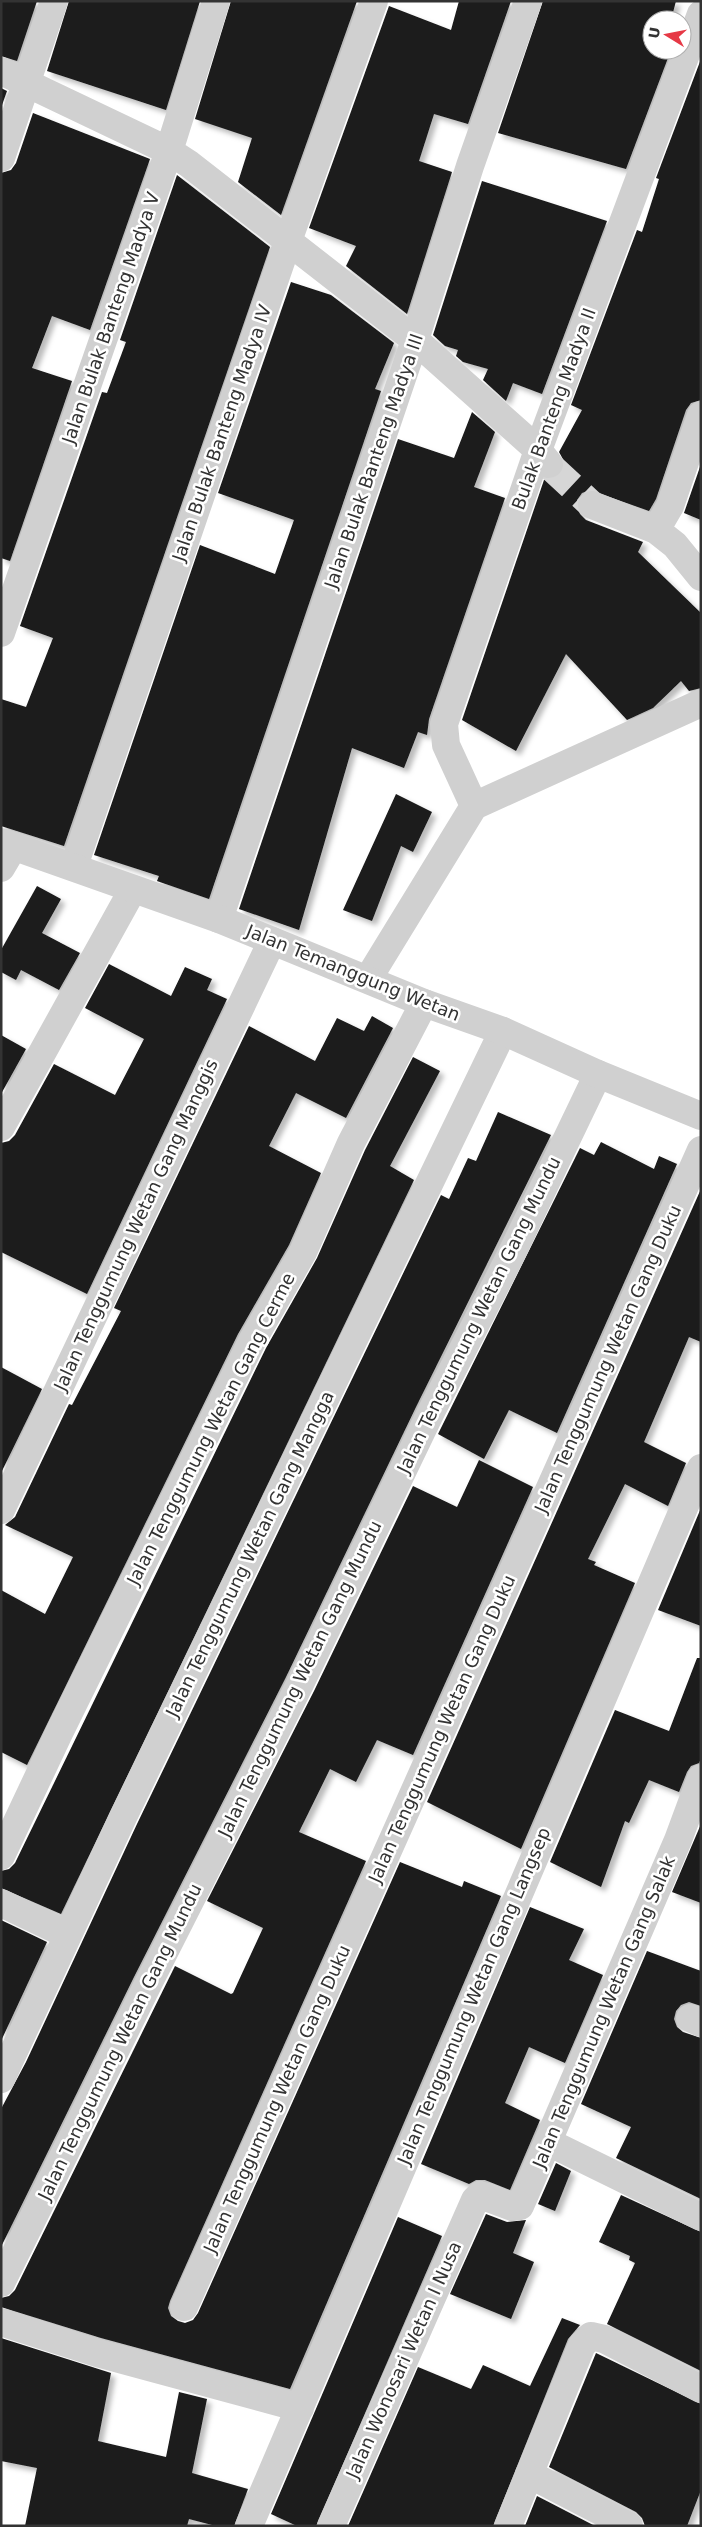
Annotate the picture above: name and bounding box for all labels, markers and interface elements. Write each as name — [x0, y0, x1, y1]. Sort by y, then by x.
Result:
north arrow — [642, 10, 692, 60]
text: U — [645, 26, 663, 40]
street label: Jalan Bulak Banteng Madya V — [57, 189, 164, 447]
street label: Jalan Bulak Banteng Madya IV — [167, 301, 276, 565]
street label: Bulak Banteng Madya II — [507, 305, 600, 513]
street label: Jalan Bulak Banteng Madya III — [320, 331, 427, 592]
street label: Jalan Temanggung Wetan — [242, 920, 463, 1025]
street label: Jalan Tenggumung Wetan Gang Manggis — [49, 1056, 222, 1395]
street label: Jalan Tenggumung Wetan Gang Mundu — [392, 1153, 565, 1477]
street label: Jalan Tenggumung Wetan Gang Duku — [529, 1202, 685, 1517]
street label: Jalan Tenggumung Wetan Gang Cerme — [122, 1269, 299, 1589]
street label: Jalan Tenggumung Wetan Gang Mangga — [161, 1387, 338, 1721]
street label: Jalan Tenggumung Wetan Gang Mundu — [213, 1517, 386, 1841]
street label: Jalan Tenggumung Wetan Gang Duku — [363, 1572, 519, 1887]
street label: Jalan Tenggumung Wetan Gang Langsep — [392, 1824, 554, 2168]
street label: Jalan Tenggumung Wetan Gang Salak — [528, 1852, 679, 2172]
street label: Jalan Tenggumung Wetan Gang Mundu — [33, 1880, 206, 2204]
street label: Jalan Tenggumung Wetan Gang Duku — [198, 1942, 354, 2257]
street label: Jalan Wonosari Wetan I Nusa — [341, 2238, 466, 2483]

